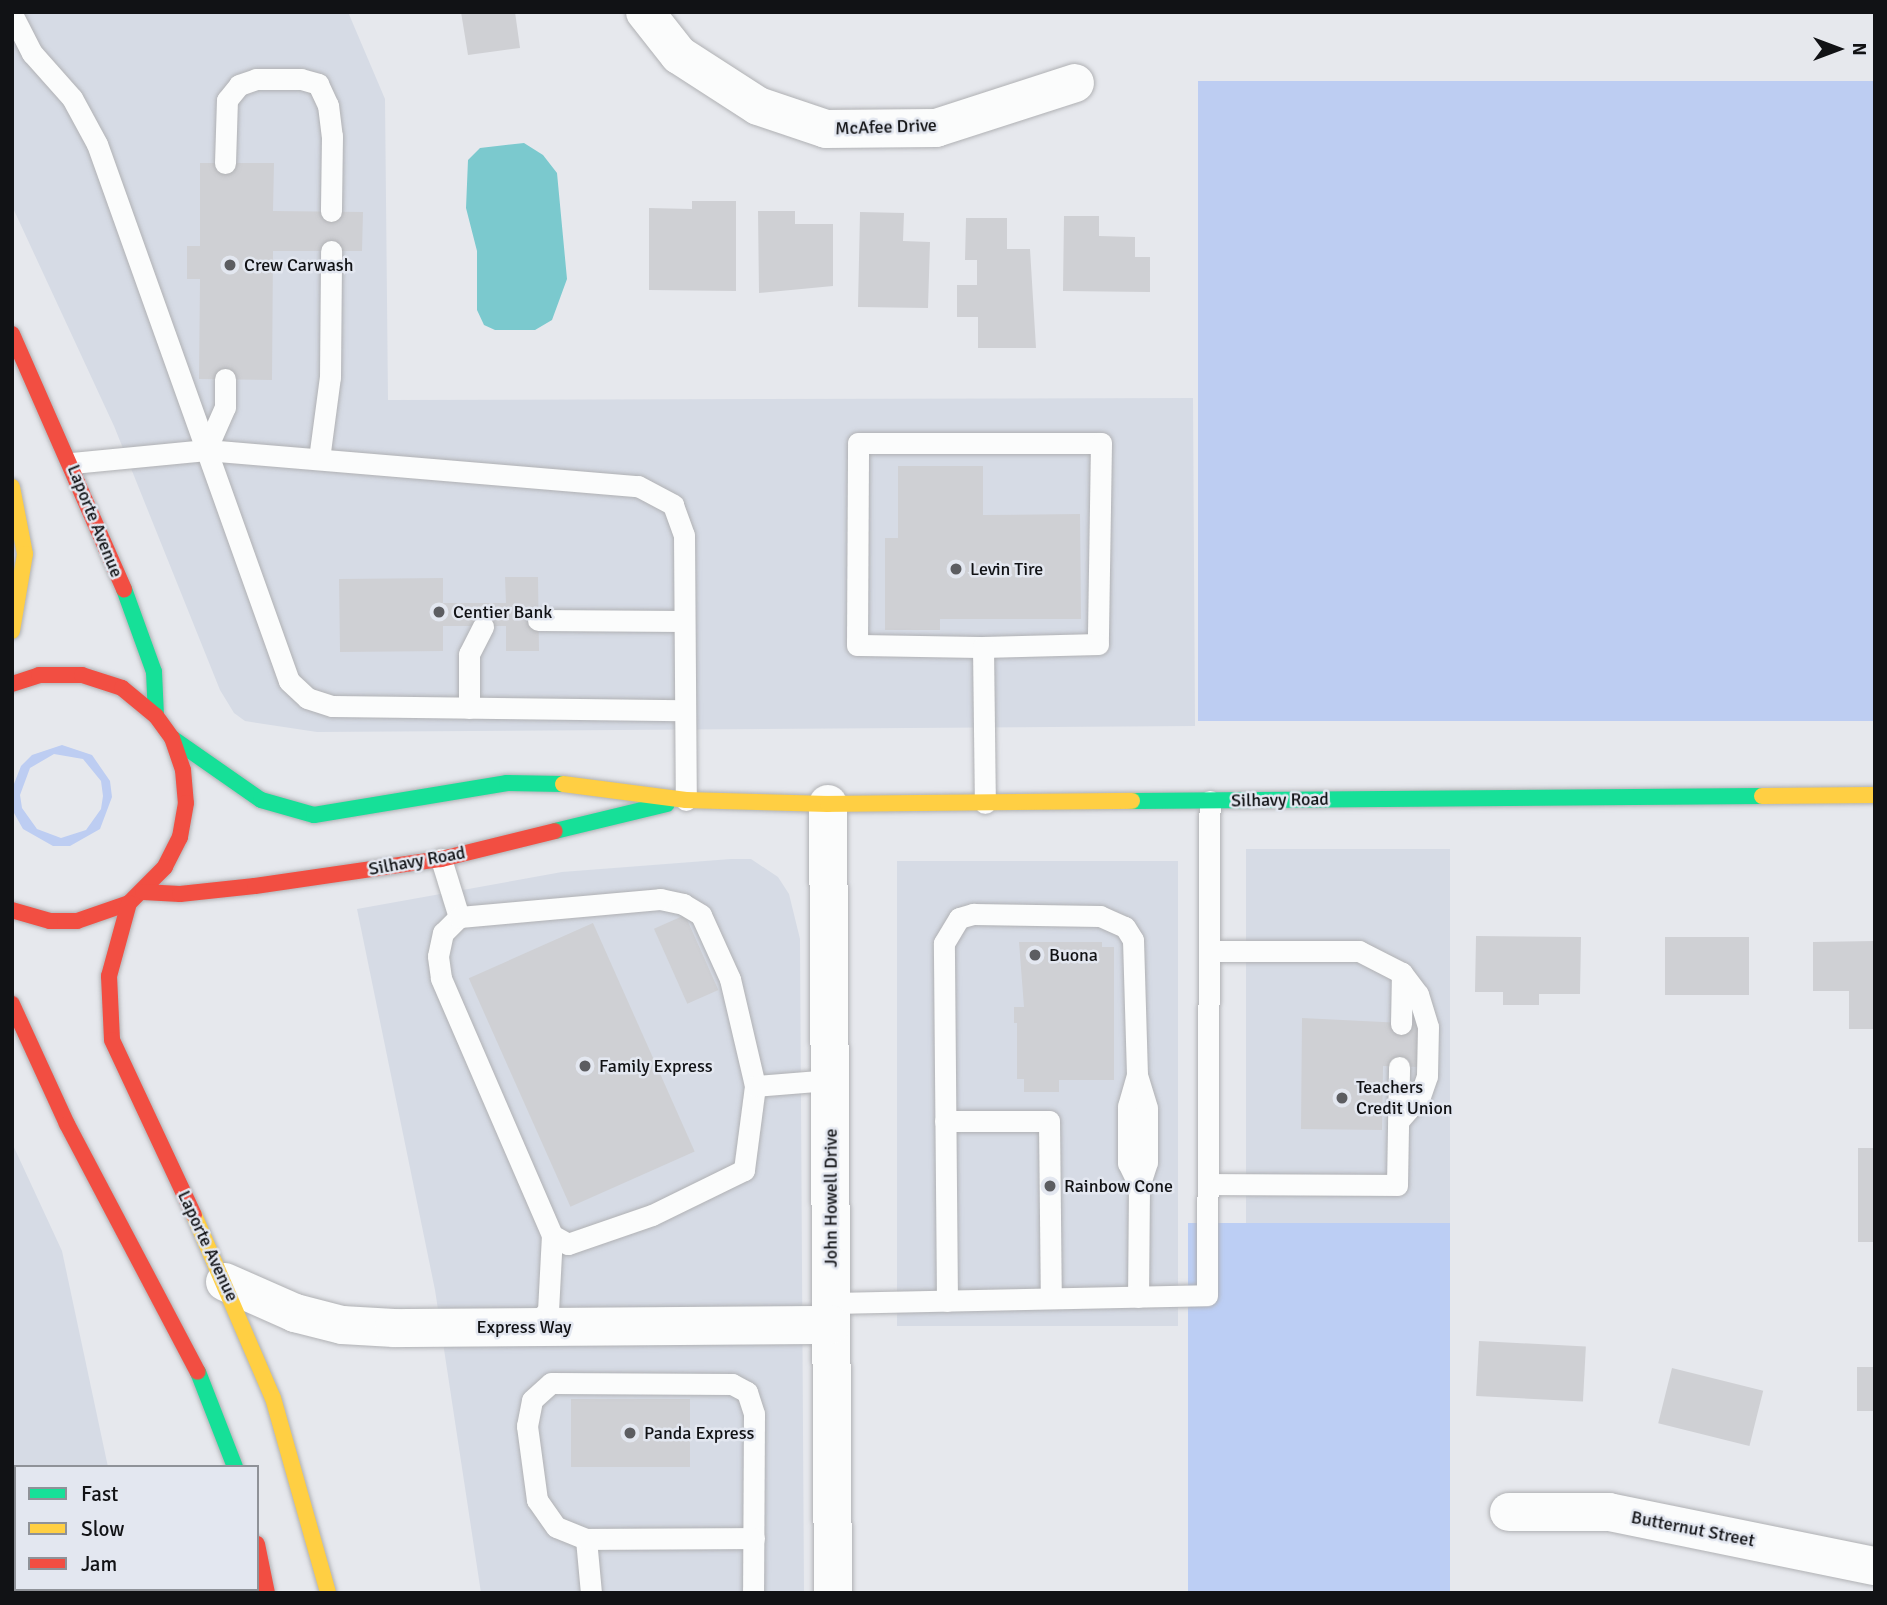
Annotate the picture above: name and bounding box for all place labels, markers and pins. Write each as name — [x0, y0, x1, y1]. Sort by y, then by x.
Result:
place label: Crew Carwash — [244, 254, 353, 276]
marker: Crew Carwash — [222, 257, 238, 273]
place label: Levin Tire — [970, 558, 1043, 580]
marker: Levin Tire — [948, 561, 964, 577]
place label: Centier Bank — [453, 601, 552, 623]
marker: Centier Bank — [431, 604, 447, 620]
place label: Buona — [1049, 944, 1098, 966]
marker: Buona — [1027, 947, 1043, 963]
place label: Family Express — [599, 1055, 713, 1077]
marker: Family Express — [577, 1058, 593, 1074]
place label: Teachers Credit Union — [1356, 1077, 1453, 1120]
marker: Teachers Credit Union — [1334, 1090, 1350, 1106]
place label: Rainbow Cone — [1064, 1175, 1173, 1197]
marker: Rainbow Cone — [1042, 1178, 1058, 1194]
place label: Panda Express — [644, 1422, 754, 1444]
marker: Panda Express — [622, 1425, 638, 1441]

